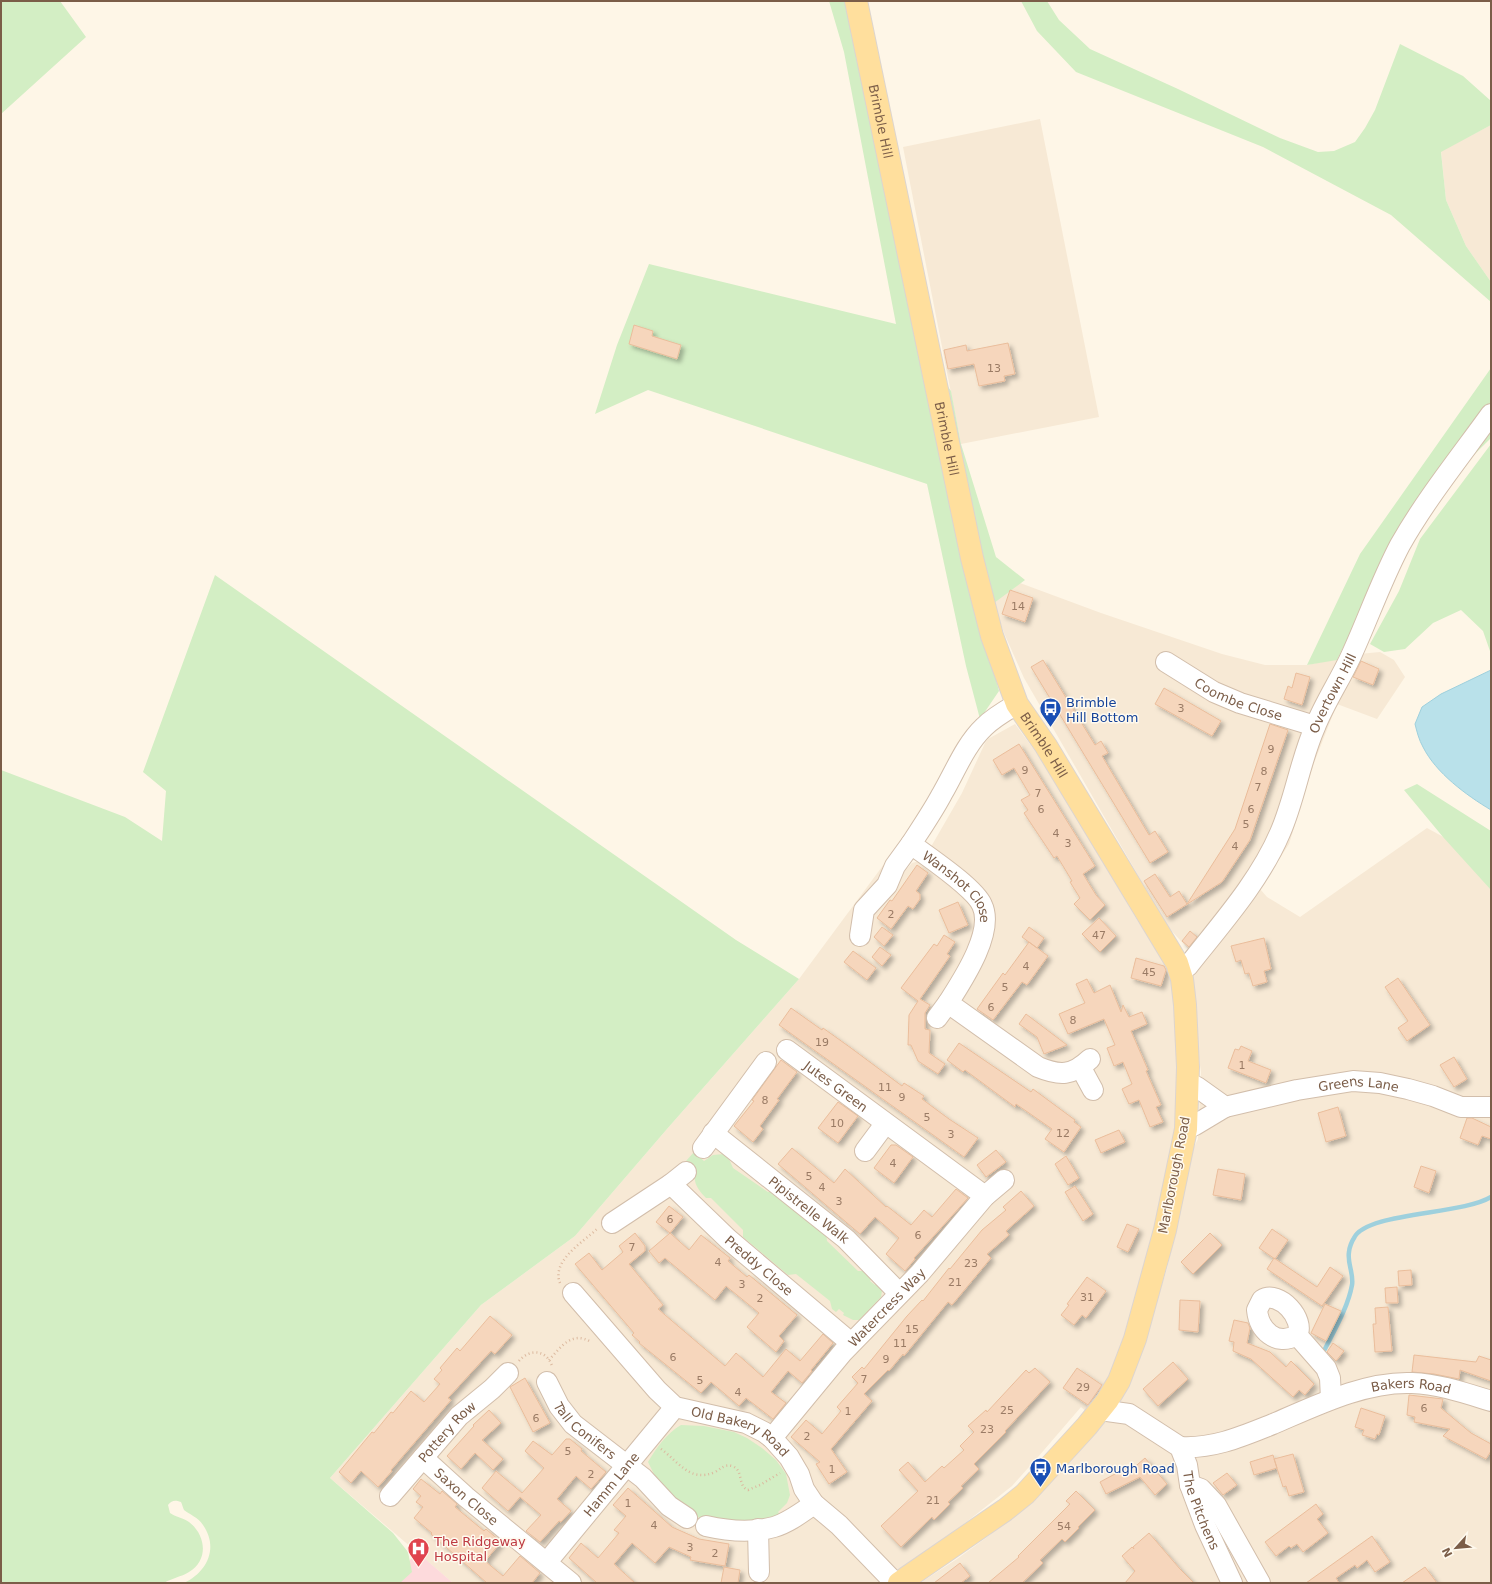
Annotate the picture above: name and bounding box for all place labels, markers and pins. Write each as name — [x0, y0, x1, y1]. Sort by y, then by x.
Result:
place label: Brimble Hill Bottom — [1066, 695, 1138, 725]
bus stop icon: Brimble Hill Bottom — [1038, 696, 1064, 729]
bus stop icon: Marlborough Road — [1028, 1455, 1054, 1488]
place label: Marlborough Road — [1056, 1461, 1175, 1476]
place label: The Ridgeway Hospital — [433, 1534, 526, 1564]
hospital icon: The Ridgeway Hospital — [406, 1535, 432, 1568]

